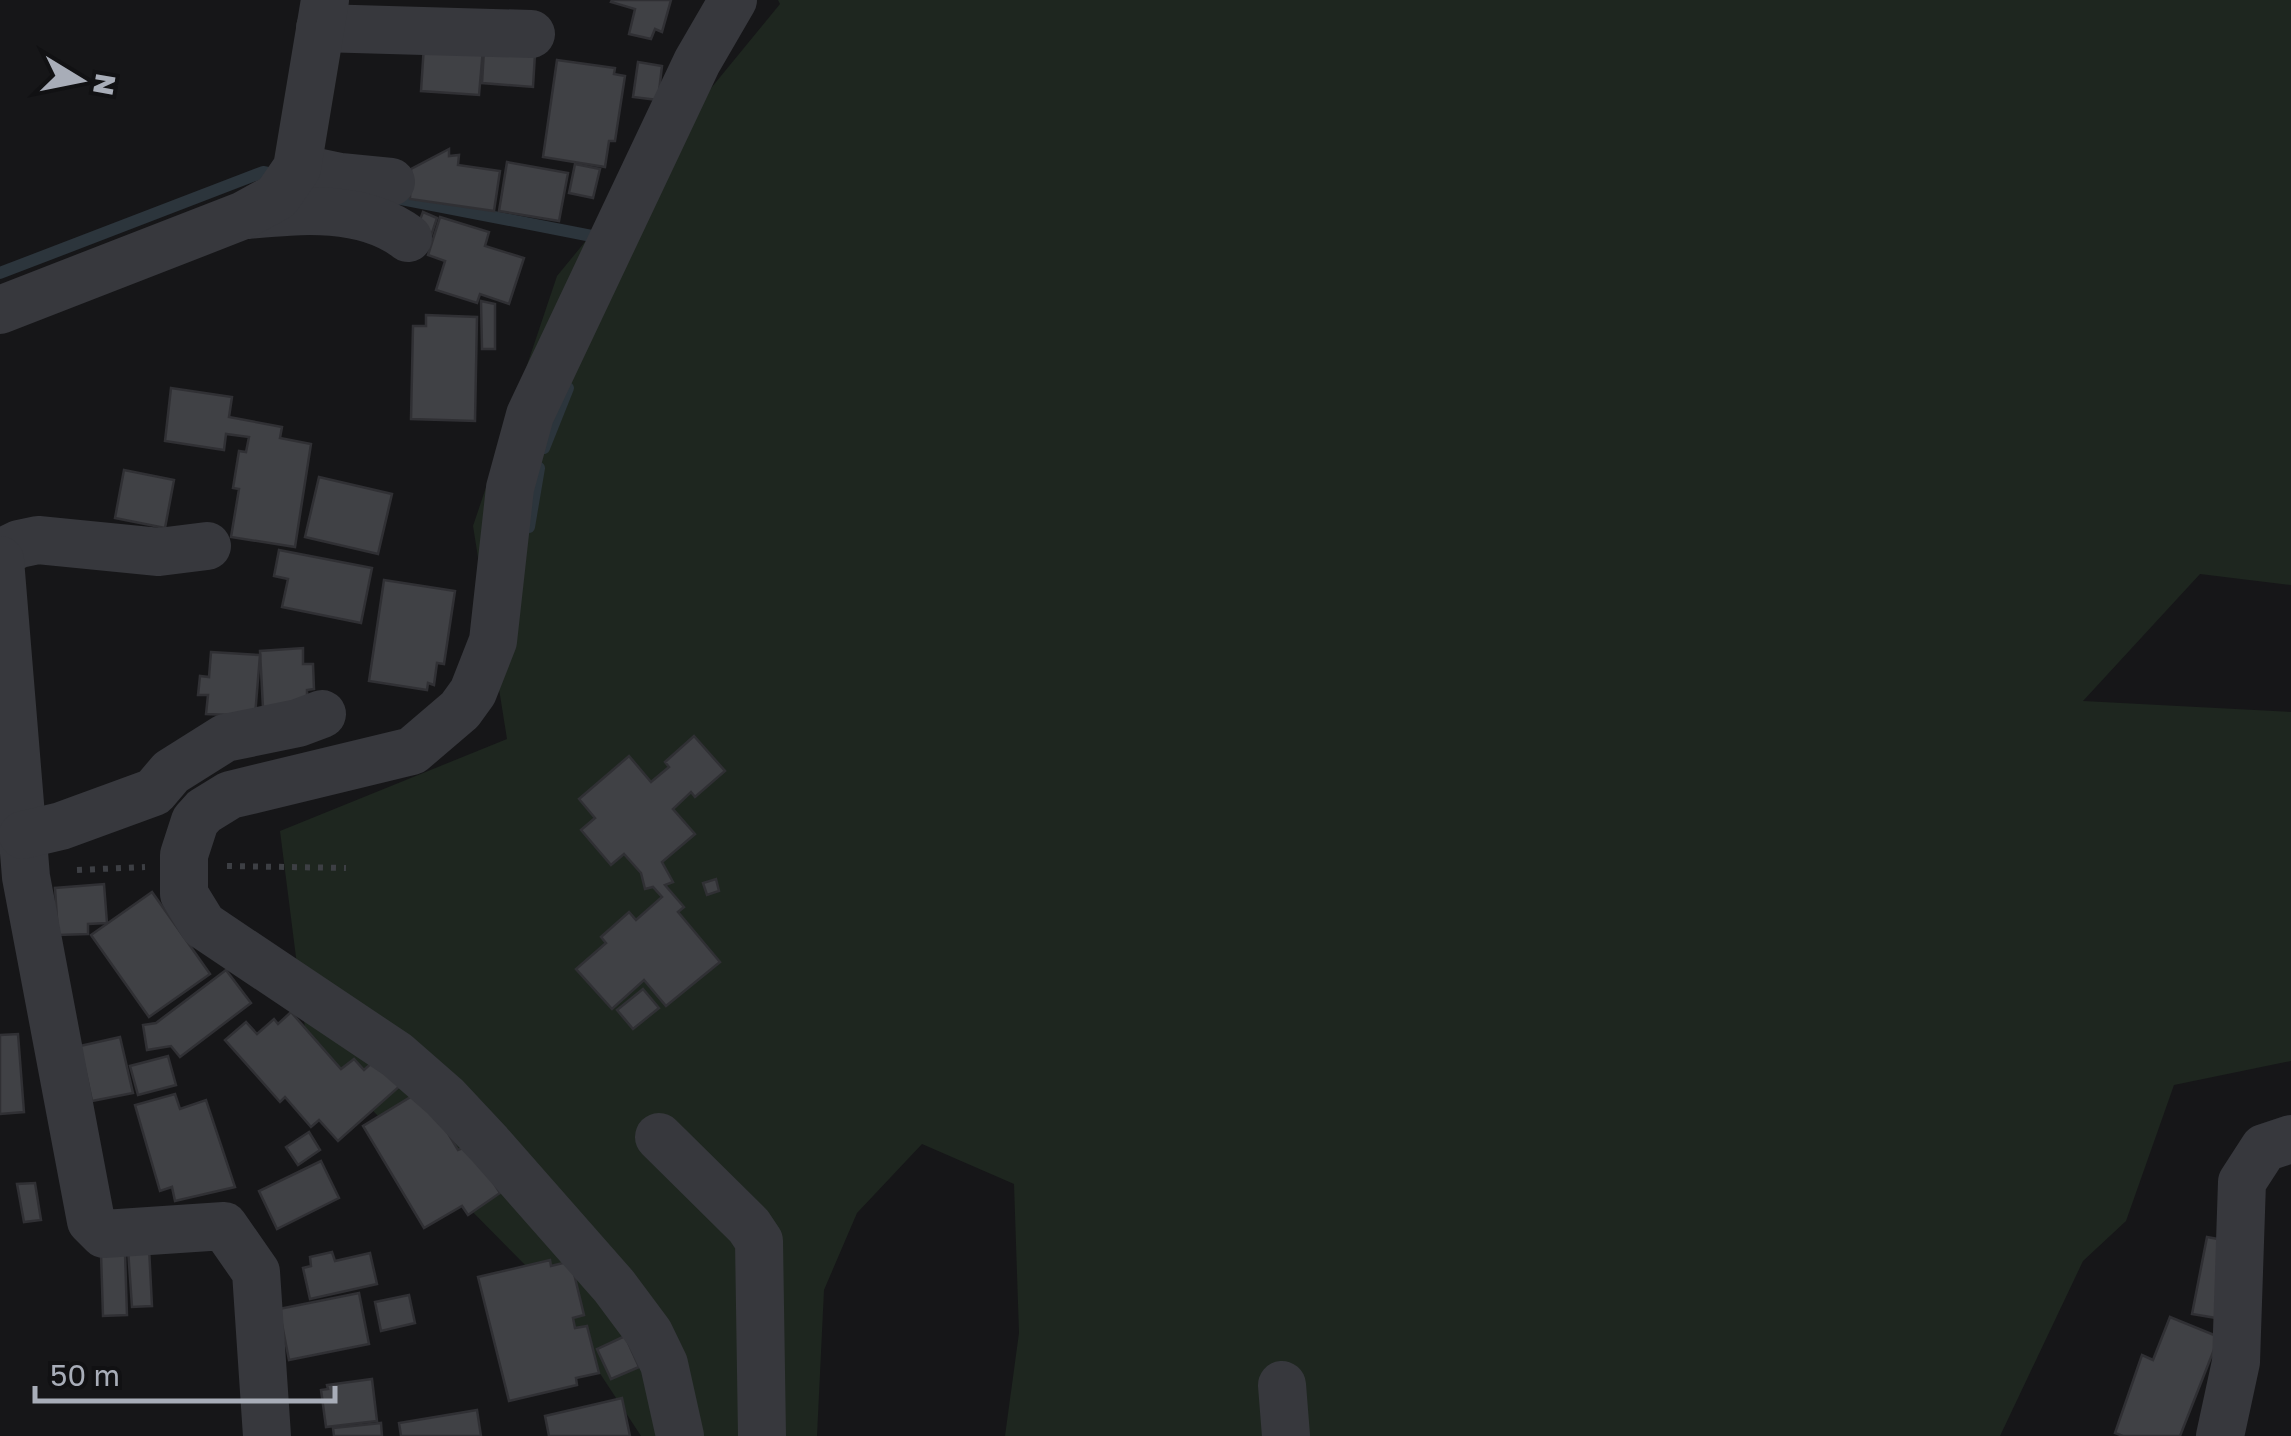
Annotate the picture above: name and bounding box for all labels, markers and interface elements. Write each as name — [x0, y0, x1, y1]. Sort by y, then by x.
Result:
north arrow — [30, 30, 130, 130]
text: N — [87, 71, 123, 98]
scale bar — [35, 1341, 335, 1403]
text: 50 m — [50, 1357, 120, 1393]

